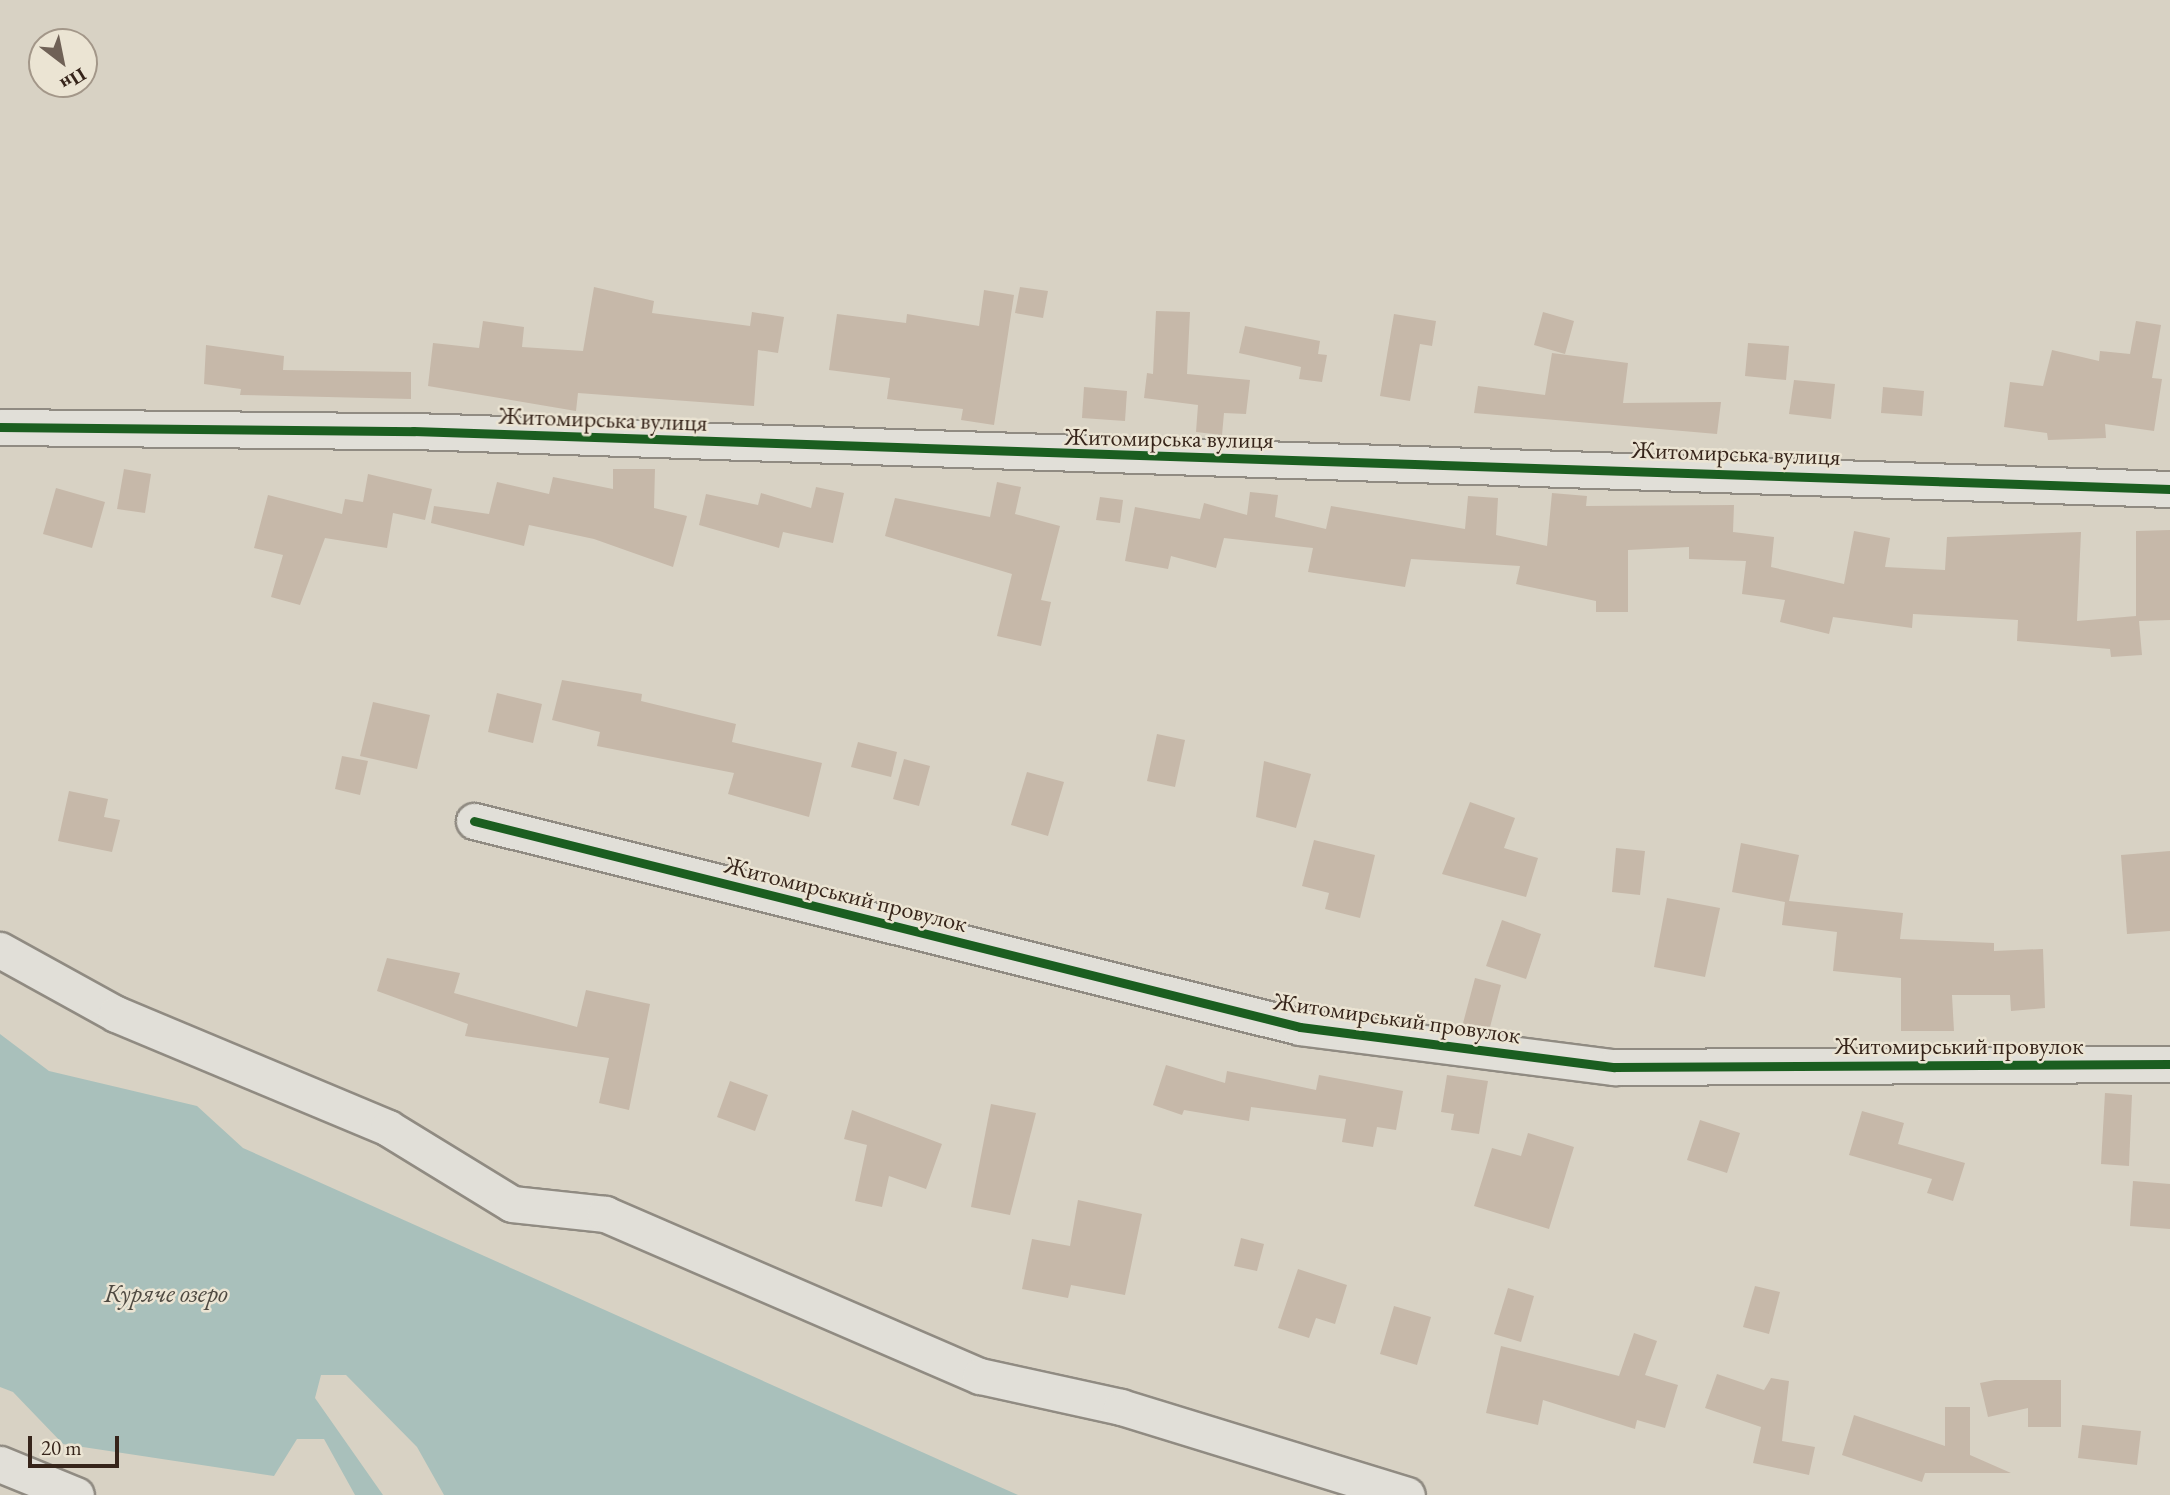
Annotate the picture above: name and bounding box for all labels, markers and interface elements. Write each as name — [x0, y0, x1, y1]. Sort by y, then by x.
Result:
north arrow — [28, 28, 98, 98]
text: Пн — [56, 62, 91, 97]
street label: Житомирська вулиця — [498, 401, 708, 437]
street label: Житомирська вулиця — [1064, 422, 1274, 454]
street label: Житомирська вулиця — [1631, 435, 1841, 471]
street label: Житомирський провулок — [722, 850, 970, 938]
street label: Житомирський провулок — [1272, 986, 1522, 1050]
street label: Житомирський провулок — [1834, 1032, 2084, 1060]
water label: Куряче озеро — [104, 1278, 228, 1310]
scale bar — [32, 1422, 122, 1466]
text: 20 m — [41, 1434, 82, 1461]

